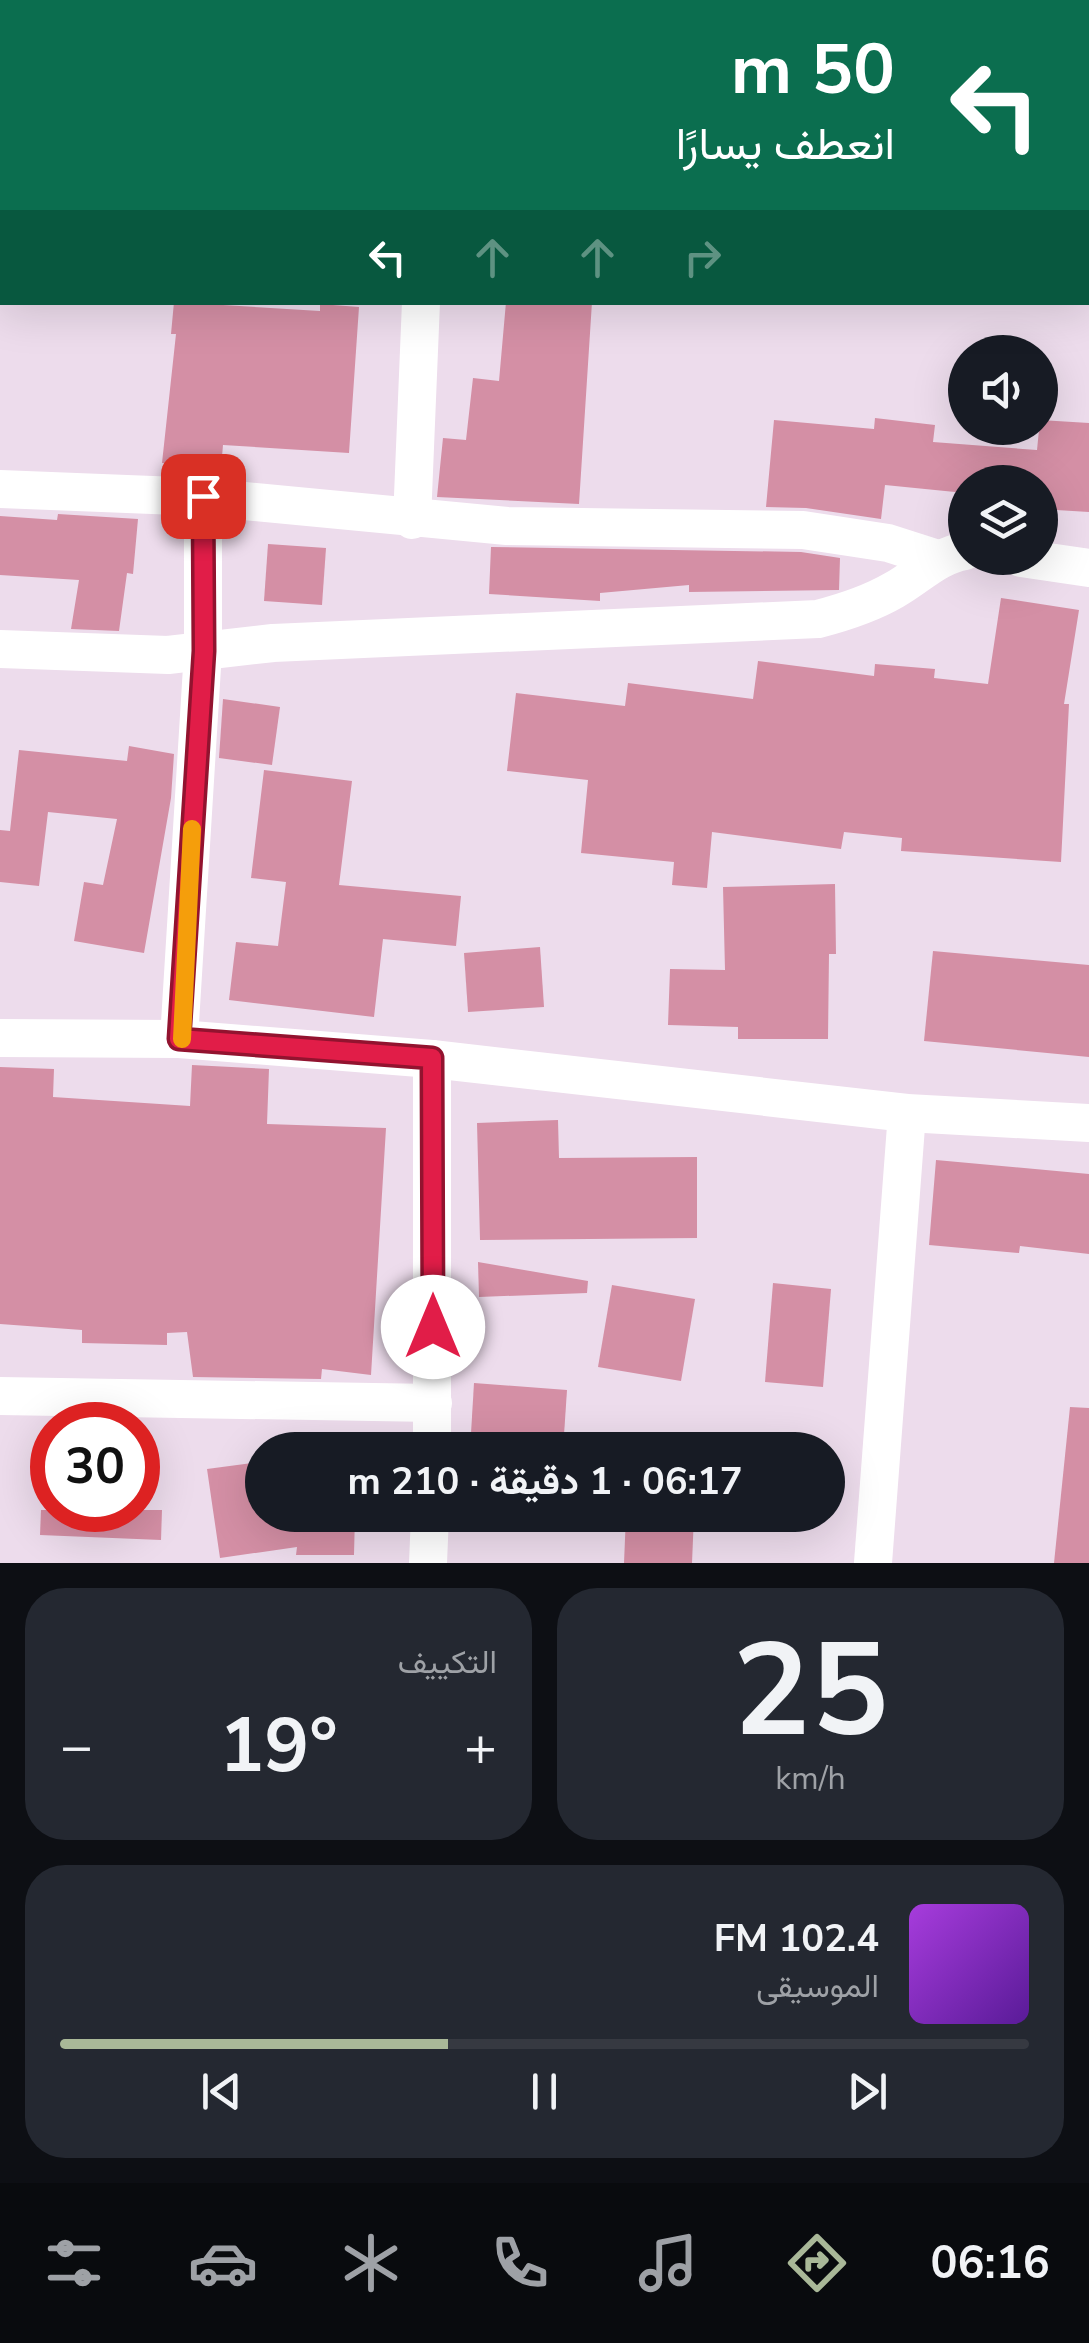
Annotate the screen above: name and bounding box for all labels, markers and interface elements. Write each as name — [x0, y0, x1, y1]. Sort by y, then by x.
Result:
text: 50 m — [731, 22, 895, 118]
icon: left — [930, 40, 1060, 170]
text: انعطف يسارًا — [676, 114, 895, 175]
icon: left — [360, 230, 415, 285]
icon: ahead — [465, 230, 520, 285]
icon: ahead — [570, 230, 625, 285]
icon: right — [675, 230, 730, 285]
map controls — [948, 335, 1058, 575]
button: sound — [948, 335, 1058, 445]
pin — [161, 454, 246, 539]
button: layers — [948, 465, 1058, 575]
icon: arrive — [176, 469, 231, 524]
position arrow — [381, 1275, 485, 1379]
speed limit sign: 30 — [30, 1402, 160, 1532]
text: 06:17 · 1 دقيقة · 210 m — [347, 1456, 743, 1507]
text: 25 — [733, 1603, 889, 1780]
text: التكييف — [398, 1641, 497, 1684]
text: 19° — [219, 1695, 338, 1797]
text: − — [60, 1709, 93, 1784]
text: + — [464, 1709, 497, 1784]
text: km/h — [775, 1757, 846, 1800]
text: 102.4 FM — [714, 1913, 879, 1964]
text: الموسيقى — [756, 1965, 879, 2008]
icon: previous — [194, 2064, 249, 2119]
icon: pause — [517, 2064, 572, 2119]
icon: next — [840, 2064, 895, 2119]
icon: filters — [39, 2228, 109, 2298]
icon: car — [188, 2228, 258, 2298]
icon: climate — [336, 2228, 406, 2298]
icon: phone — [485, 2228, 555, 2298]
icon: music — [633, 2228, 703, 2298]
icon: directions — [782, 2228, 852, 2298]
text: 06:16 — [931, 2233, 1050, 2294]

